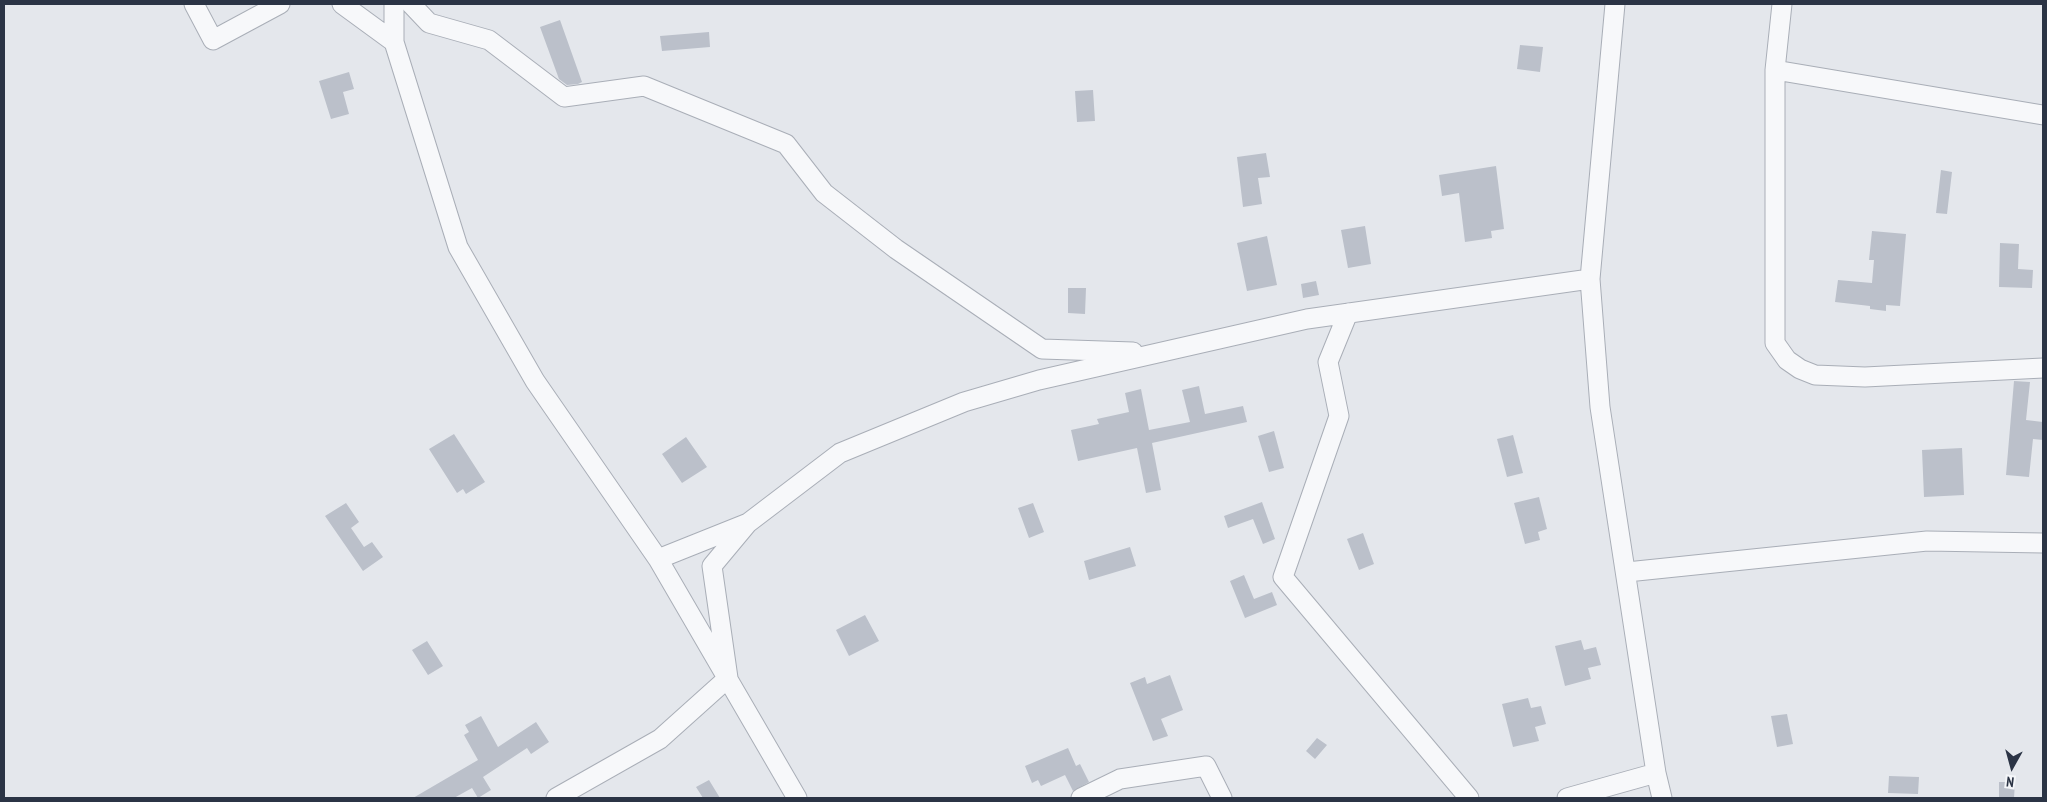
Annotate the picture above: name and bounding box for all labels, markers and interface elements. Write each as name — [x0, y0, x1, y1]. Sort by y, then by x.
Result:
north arrow — [1987, 742, 2037, 792]
text: N — [2005, 772, 2015, 791]

